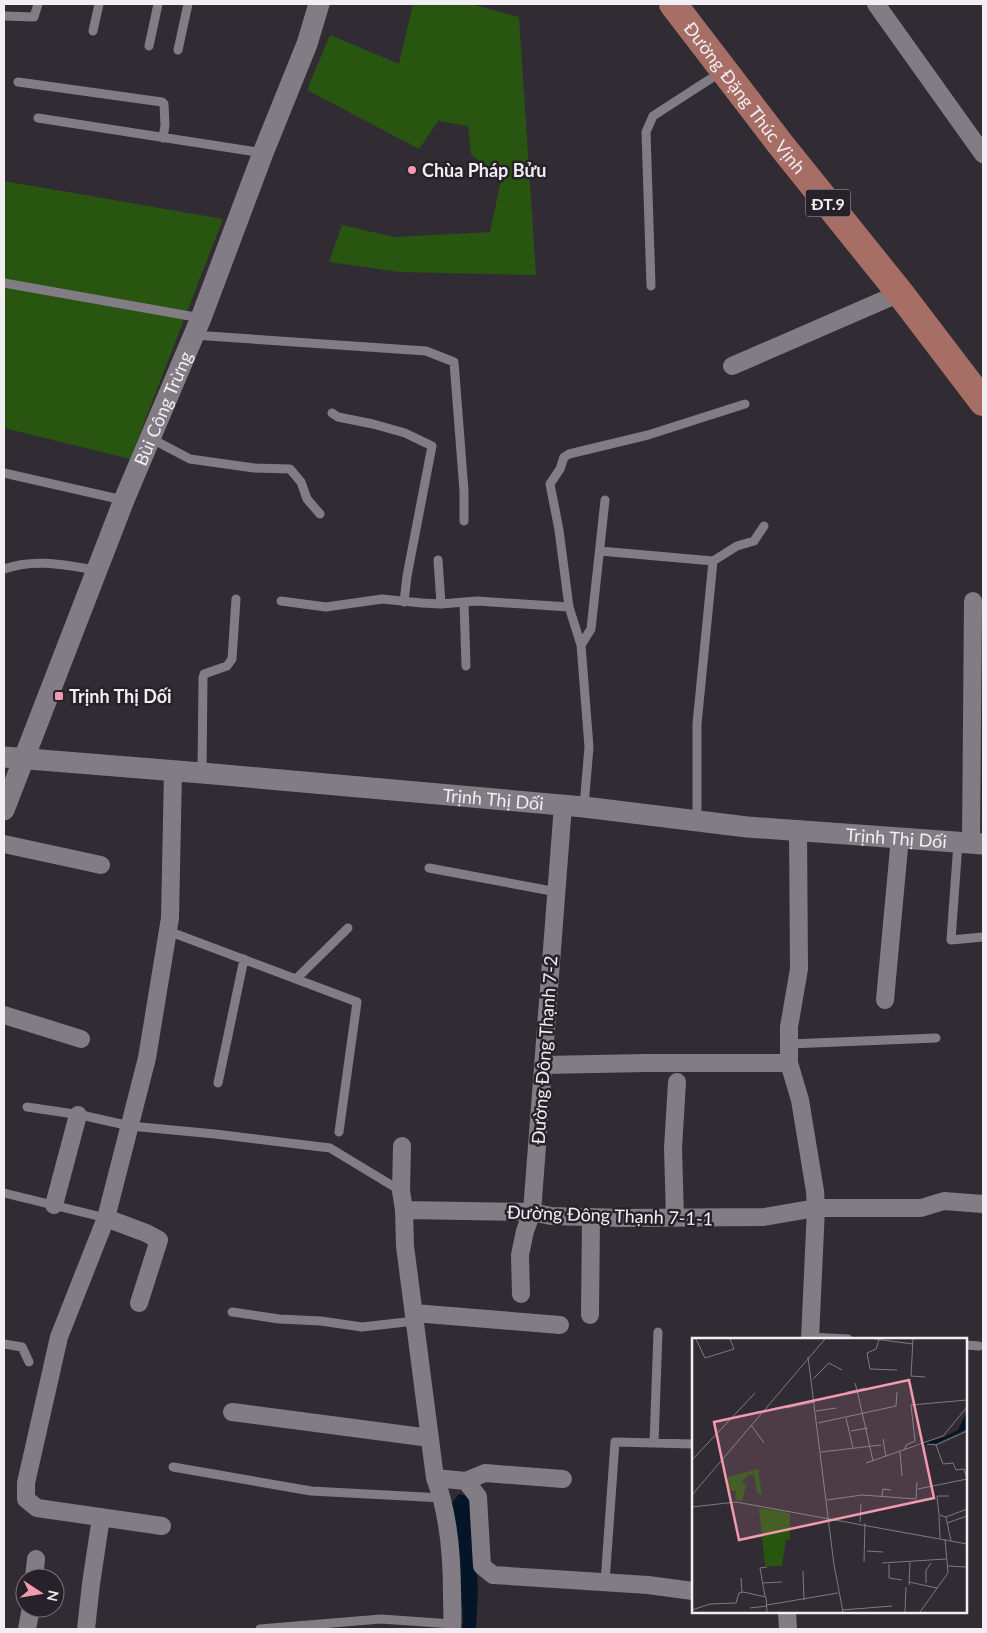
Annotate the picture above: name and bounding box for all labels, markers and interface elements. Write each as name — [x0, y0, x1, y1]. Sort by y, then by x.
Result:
street label: Đường Đặng Thúc Vịnh — [679, 17, 810, 178]
place label: Chùa Pháp Bửu — [422, 159, 546, 181]
marker: Chùa Pháp Bửu — [406, 164, 418, 176]
road number: ĐT.9 — [806, 190, 850, 217]
street label: Bùi Công Trừng — [129, 348, 197, 469]
place label: Trịnh Thị Dối — [69, 685, 172, 707]
marker: Trịnh Thị Dối — [53, 690, 65, 702]
street label: Trịnh Thị Dối — [442, 783, 545, 814]
street label: Trịnh Thị Dối — [845, 823, 948, 852]
street label: Đường Đông Thạnh 7-2 — [526, 955, 562, 1145]
street label: Đường Đông Thạnh 7-1-1 — [507, 1200, 713, 1230]
inset map — [692, 1338, 967, 1613]
north arrow — [15, 1568, 65, 1618]
text: N — [44, 1589, 63, 1603]

